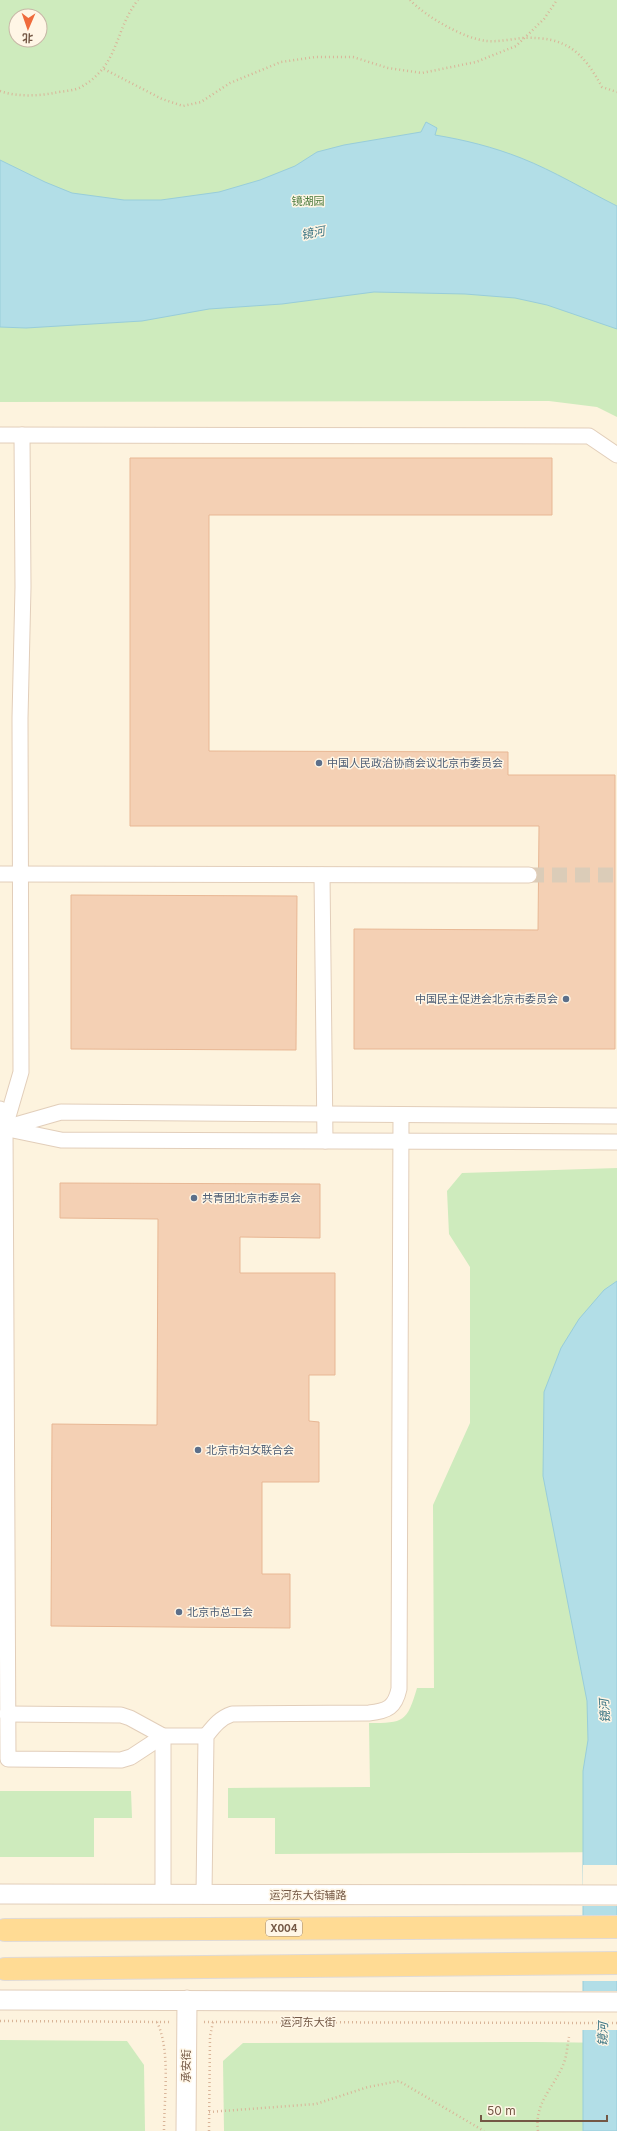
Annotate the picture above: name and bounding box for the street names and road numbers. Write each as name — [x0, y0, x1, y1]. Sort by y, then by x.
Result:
street label: 运河东大街辅路 — [270, 1888, 347, 1902]
road number: X004 — [266, 1920, 302, 1936]
street label: 运河东大街 — [281, 2015, 336, 2029]
street label: 承安街 — [179, 2050, 193, 2083]

